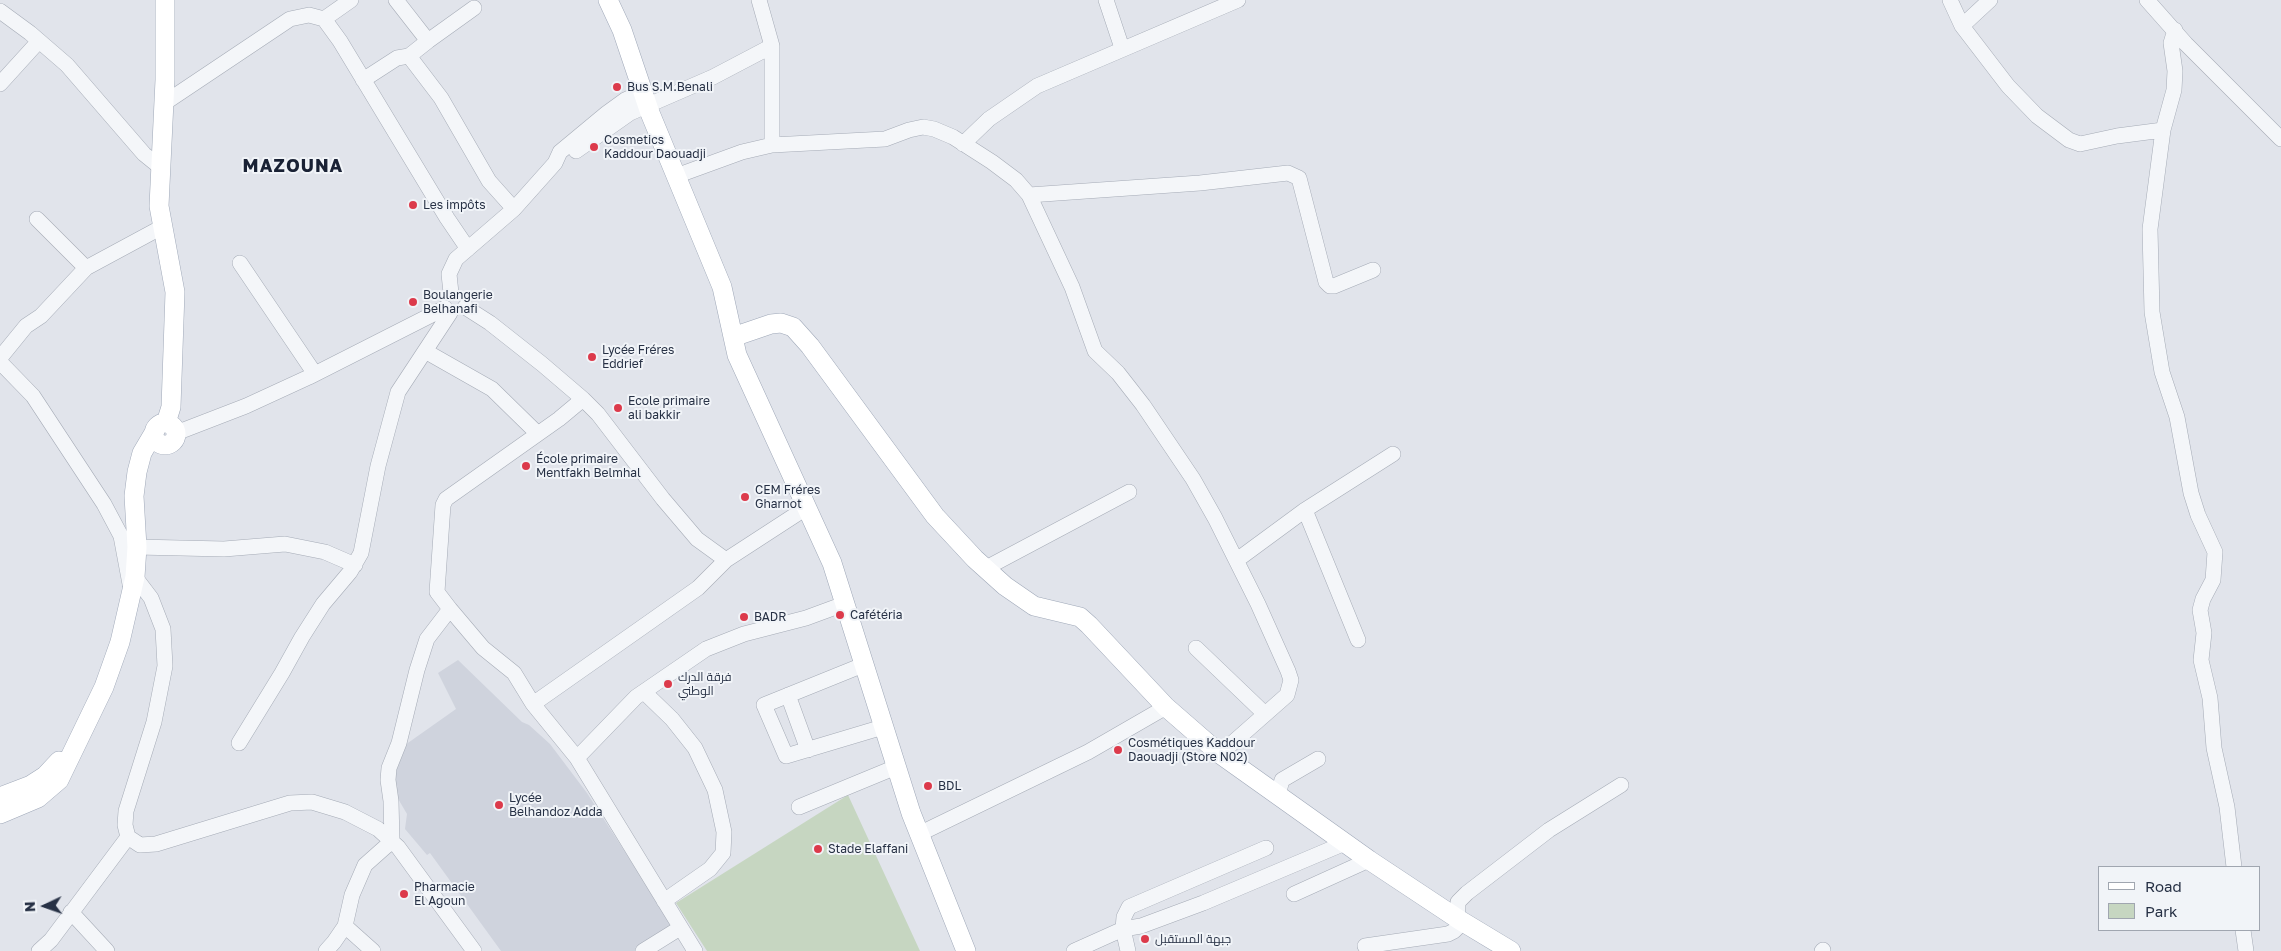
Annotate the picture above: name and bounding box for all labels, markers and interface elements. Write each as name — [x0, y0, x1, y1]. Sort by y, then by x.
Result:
place label: Bus S.M.Benali — [627, 80, 713, 94]
marker: Bus S.M.Benali — [611, 81, 623, 93]
place label: Cosmetics Kaddour Daouadji — [604, 133, 706, 161]
marker: Cosmetics Kaddour Daouadji — [588, 141, 600, 153]
district label: MAZOUNA — [242, 155, 344, 177]
place label: Les impôts — [423, 198, 486, 212]
marker: Les impôts — [407, 199, 419, 211]
place label: Boulangerie Belhanafi — [423, 288, 493, 316]
marker: Boulangerie Belhanafi — [407, 296, 419, 308]
place label: Lycée Fréres Eddrief — [602, 343, 674, 371]
marker: Lycée Fréres Eddrief — [586, 351, 598, 363]
place label: Ecole primaire ali bakkir — [628, 394, 710, 422]
marker: Ecole primaire ali bakkir — [612, 402, 624, 414]
place label: École primaire Mentfakh Belmhal — [536, 452, 641, 480]
marker: École primaire Mentfakh Belmhal — [520, 460, 532, 472]
place label: CEM Fréres Gharnot — [755, 483, 820, 511]
marker: CEM Fréres Gharnot — [739, 491, 751, 503]
place label: Cafétéria — [850, 608, 903, 622]
marker: Cafétéria — [834, 609, 846, 621]
place label: BADR — [754, 610, 786, 624]
marker: BADR — [738, 611, 750, 623]
place label: فرقة الدرك الوطني — [678, 670, 732, 698]
marker: فرقة الدرك الوطني — [662, 678, 674, 690]
place label: Cosmétiques Kaddour Daouadji (Store N02) — [1128, 736, 1255, 764]
marker: Cosmétiques Kaddour Daouadji (Store N02) — [1112, 744, 1124, 756]
place label: BDL — [938, 779, 961, 793]
marker: BDL — [922, 780, 934, 792]
place label: Lycée Belhandoz Adda — [509, 791, 603, 819]
marker: Lycée Belhandoz Adda — [493, 799, 505, 811]
place label: Stade Elaffani — [828, 842, 908, 856]
marker: Stade Elaffani — [812, 843, 824, 855]
legend — [2098, 866, 2261, 931]
text: Road — [2145, 877, 2182, 895]
place label: Pharmacie El Agoun — [414, 880, 475, 908]
north arrow — [20, 881, 70, 931]
marker: Pharmacie El Agoun — [398, 888, 410, 900]
text: N — [21, 901, 38, 913]
text: Park — [2145, 902, 2177, 920]
place label: جبهة المستقبل — [1155, 932, 1231, 946]
marker: جبهة المستقبل — [1139, 933, 1151, 945]

